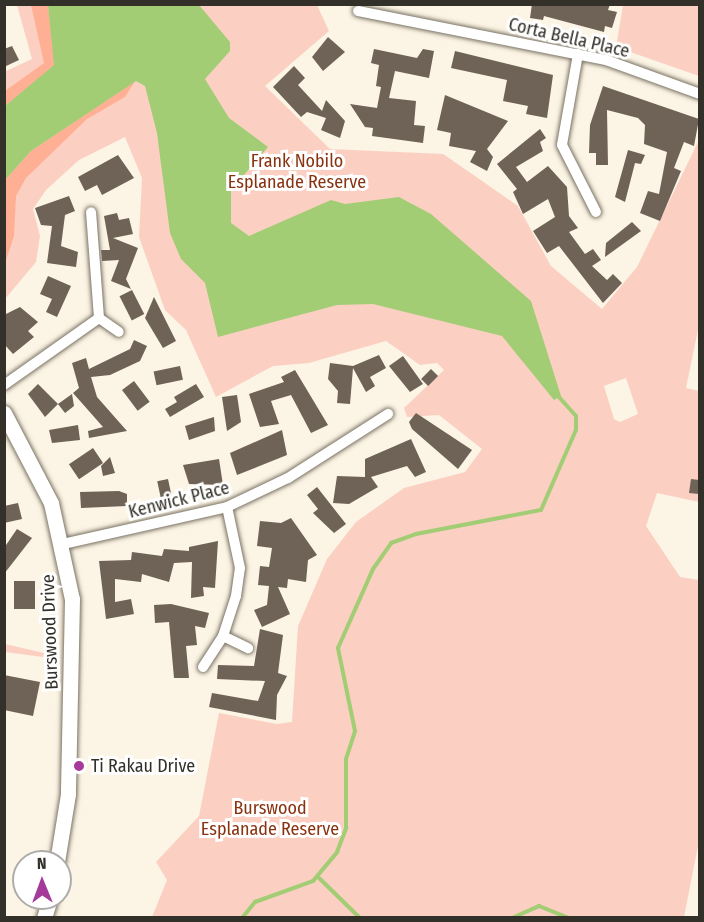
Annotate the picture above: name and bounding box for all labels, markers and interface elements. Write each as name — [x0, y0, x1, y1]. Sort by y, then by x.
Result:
street label: Corta Bella Place — [506, 14, 632, 62]
park label: Frank Nobilo Esplanade Reserve — [228, 151, 366, 194]
street label: Kenwick Place — [126, 477, 232, 523]
street label: Burswood Drive — [37, 574, 63, 690]
place label: Ti Rakau Drive — [91, 755, 195, 777]
marker: Ti Rakau Drive — [72, 759, 86, 773]
park label: Burswood Esplanade Reserve — [201, 798, 339, 840]
north arrow — [12, 850, 72, 910]
text: N — [37, 854, 47, 873]

